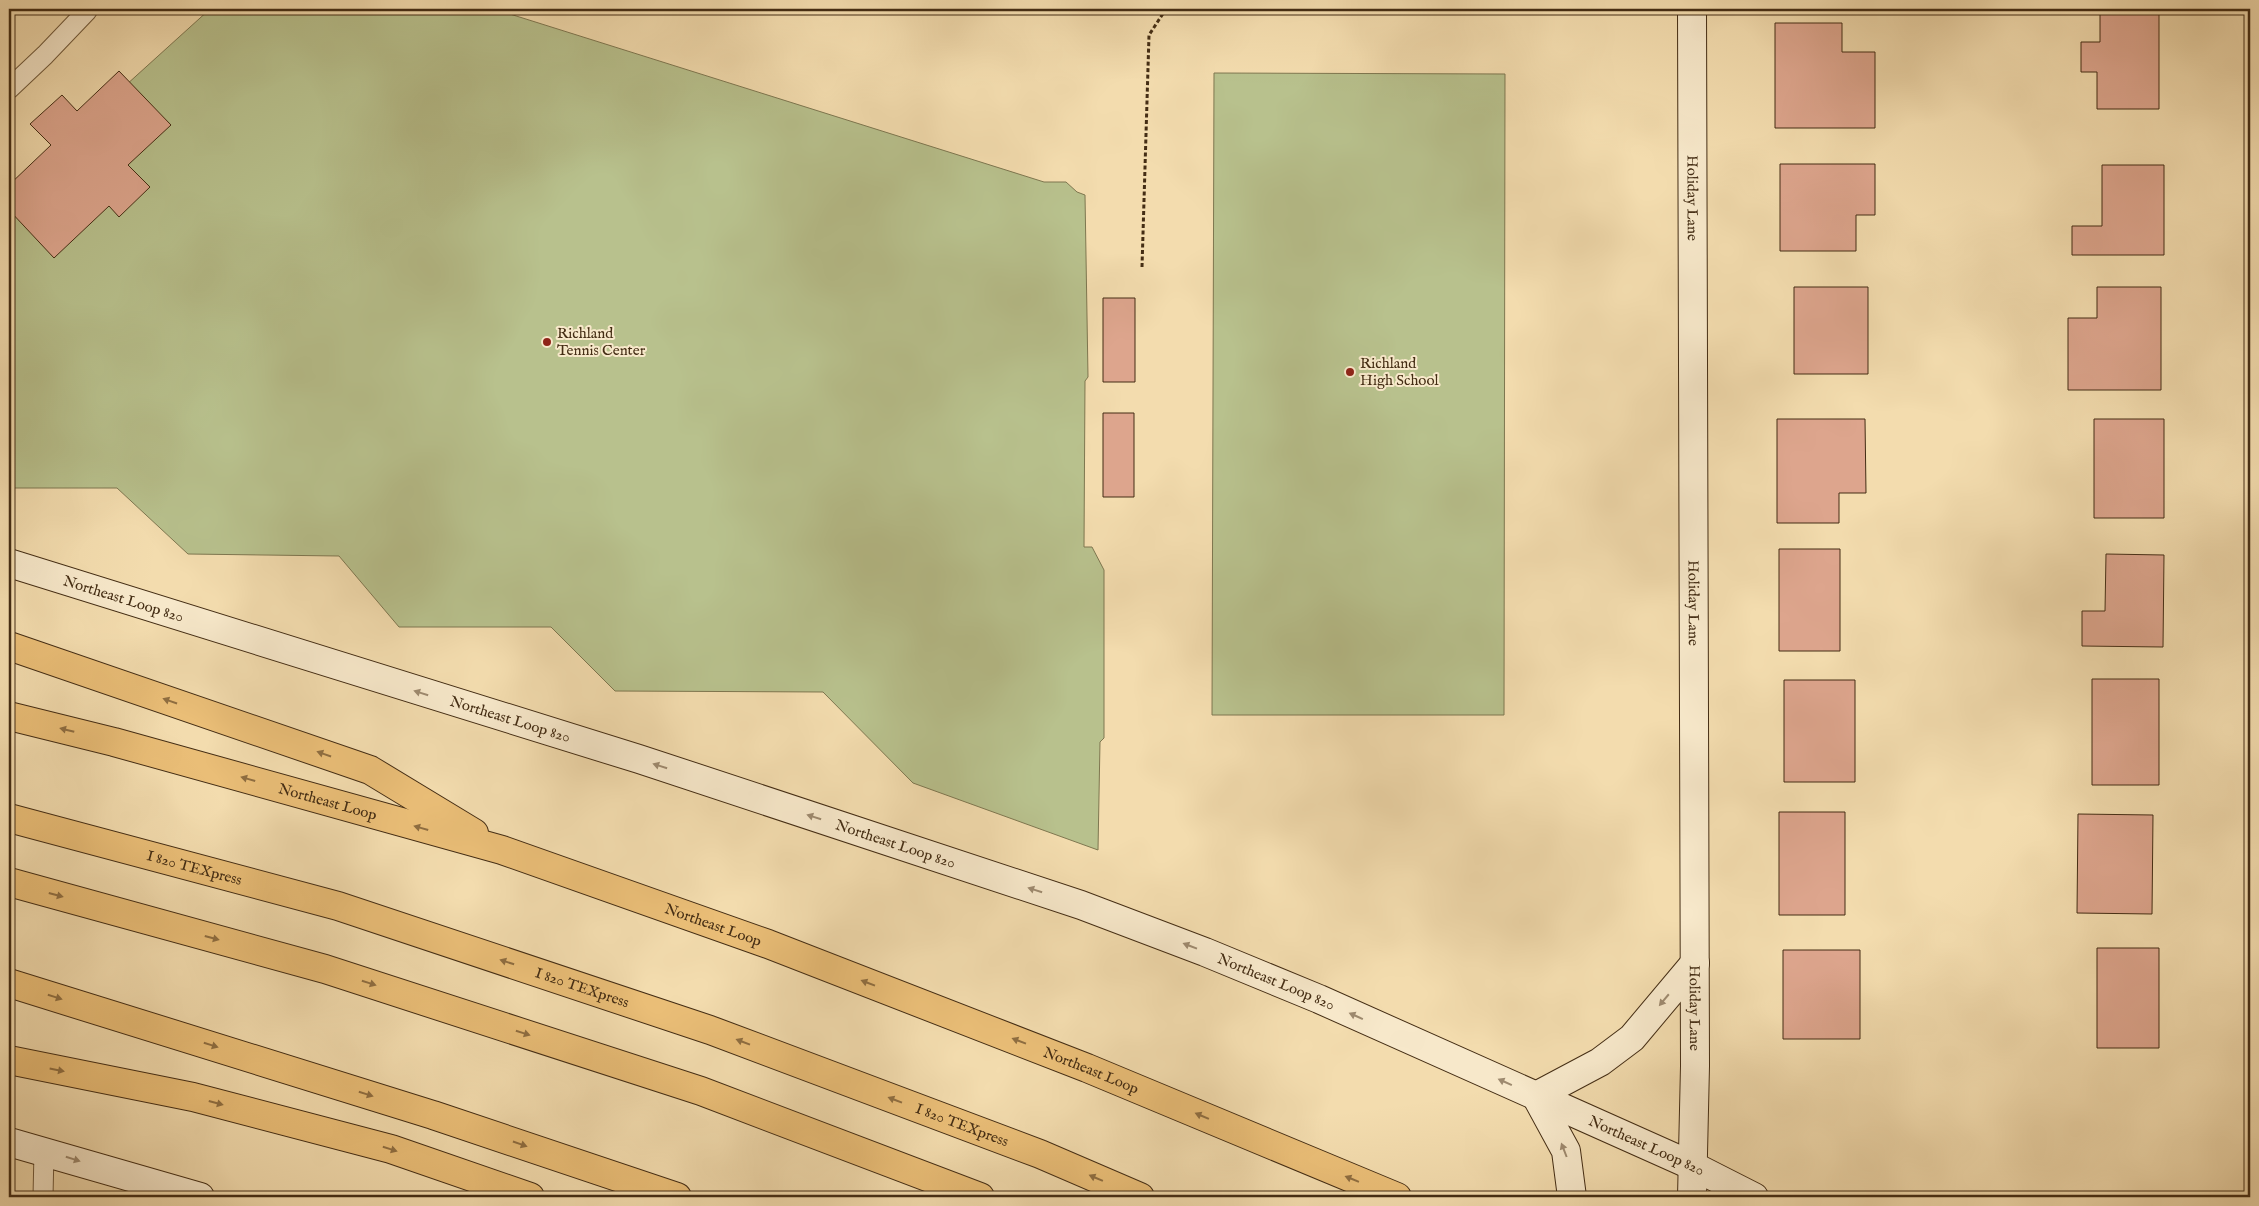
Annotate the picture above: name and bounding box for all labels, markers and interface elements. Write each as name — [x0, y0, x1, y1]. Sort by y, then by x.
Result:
street label: Holiday Lane — [1682, 155, 1702, 241]
place label: Richland Tennis Center — [557, 324, 646, 360]
marker: Richland Tennis Center — [541, 336, 553, 348]
place label: Richland High School — [1360, 354, 1439, 390]
marker: Richland High School — [1344, 366, 1356, 378]
street label: Holiday Lane — [1684, 560, 1703, 646]
street label: Northeast Loop 820 — [61, 571, 186, 627]
one-way arrow — [413, 688, 428, 696]
street label: Northeast Loop 820 — [448, 692, 573, 747]
one-way arrow — [162, 697, 177, 705]
one-way arrow — [59, 726, 74, 734]
one-way arrow — [316, 750, 331, 757]
one-way arrow — [652, 762, 667, 770]
one-way arrow — [240, 775, 256, 783]
street label: Northeast Loop — [276, 779, 379, 825]
one-way arrow — [807, 813, 822, 820]
street label: Northeast Loop 820 — [833, 816, 958, 873]
one-way arrow — [414, 823, 429, 831]
street label: I 820 TEXpress — [145, 846, 244, 890]
one-way arrow — [1027, 886, 1042, 894]
one-way arrow — [48, 891, 63, 899]
street label: Northeast Loop — [662, 899, 764, 951]
one-way arrow — [205, 935, 220, 943]
one-way arrow — [1183, 942, 1197, 950]
street label: Northeast Loop 820 — [1215, 949, 1338, 1015]
one-way arrow — [499, 958, 514, 965]
street label: I 820 TEXpress — [533, 963, 631, 1012]
street label: Holiday Lane — [1685, 965, 1704, 1051]
one-way arrow — [861, 978, 875, 986]
one-way arrow — [361, 980, 376, 988]
one-way arrow — [48, 994, 63, 1001]
one-way arrow — [1658, 994, 1669, 1007]
one-way arrow — [1349, 1011, 1363, 1019]
one-way arrow — [516, 1030, 531, 1038]
one-way arrow — [1012, 1037, 1027, 1045]
one-way arrow — [736, 1038, 751, 1045]
one-way arrow — [203, 1042, 218, 1050]
street label: Northeast Loop — [1040, 1043, 1142, 1099]
one-way arrow — [49, 1066, 65, 1074]
one-way arrow — [1498, 1078, 1512, 1086]
one-way arrow — [358, 1090, 373, 1098]
one-way arrow — [888, 1096, 903, 1103]
one-way arrow — [208, 1099, 223, 1107]
street label: I 820 TEXpress — [913, 1099, 1011, 1151]
one-way arrow — [1195, 1112, 1209, 1120]
street label: Northeast Loop 820 — [1585, 1112, 1708, 1180]
one-way arrow — [513, 1141, 528, 1149]
one-way arrow — [1560, 1142, 1567, 1157]
one-way arrow — [382, 1145, 397, 1153]
one-way arrow — [65, 1155, 80, 1163]
one-way arrow — [1089, 1174, 1103, 1182]
one-way arrow — [1345, 1175, 1359, 1183]

